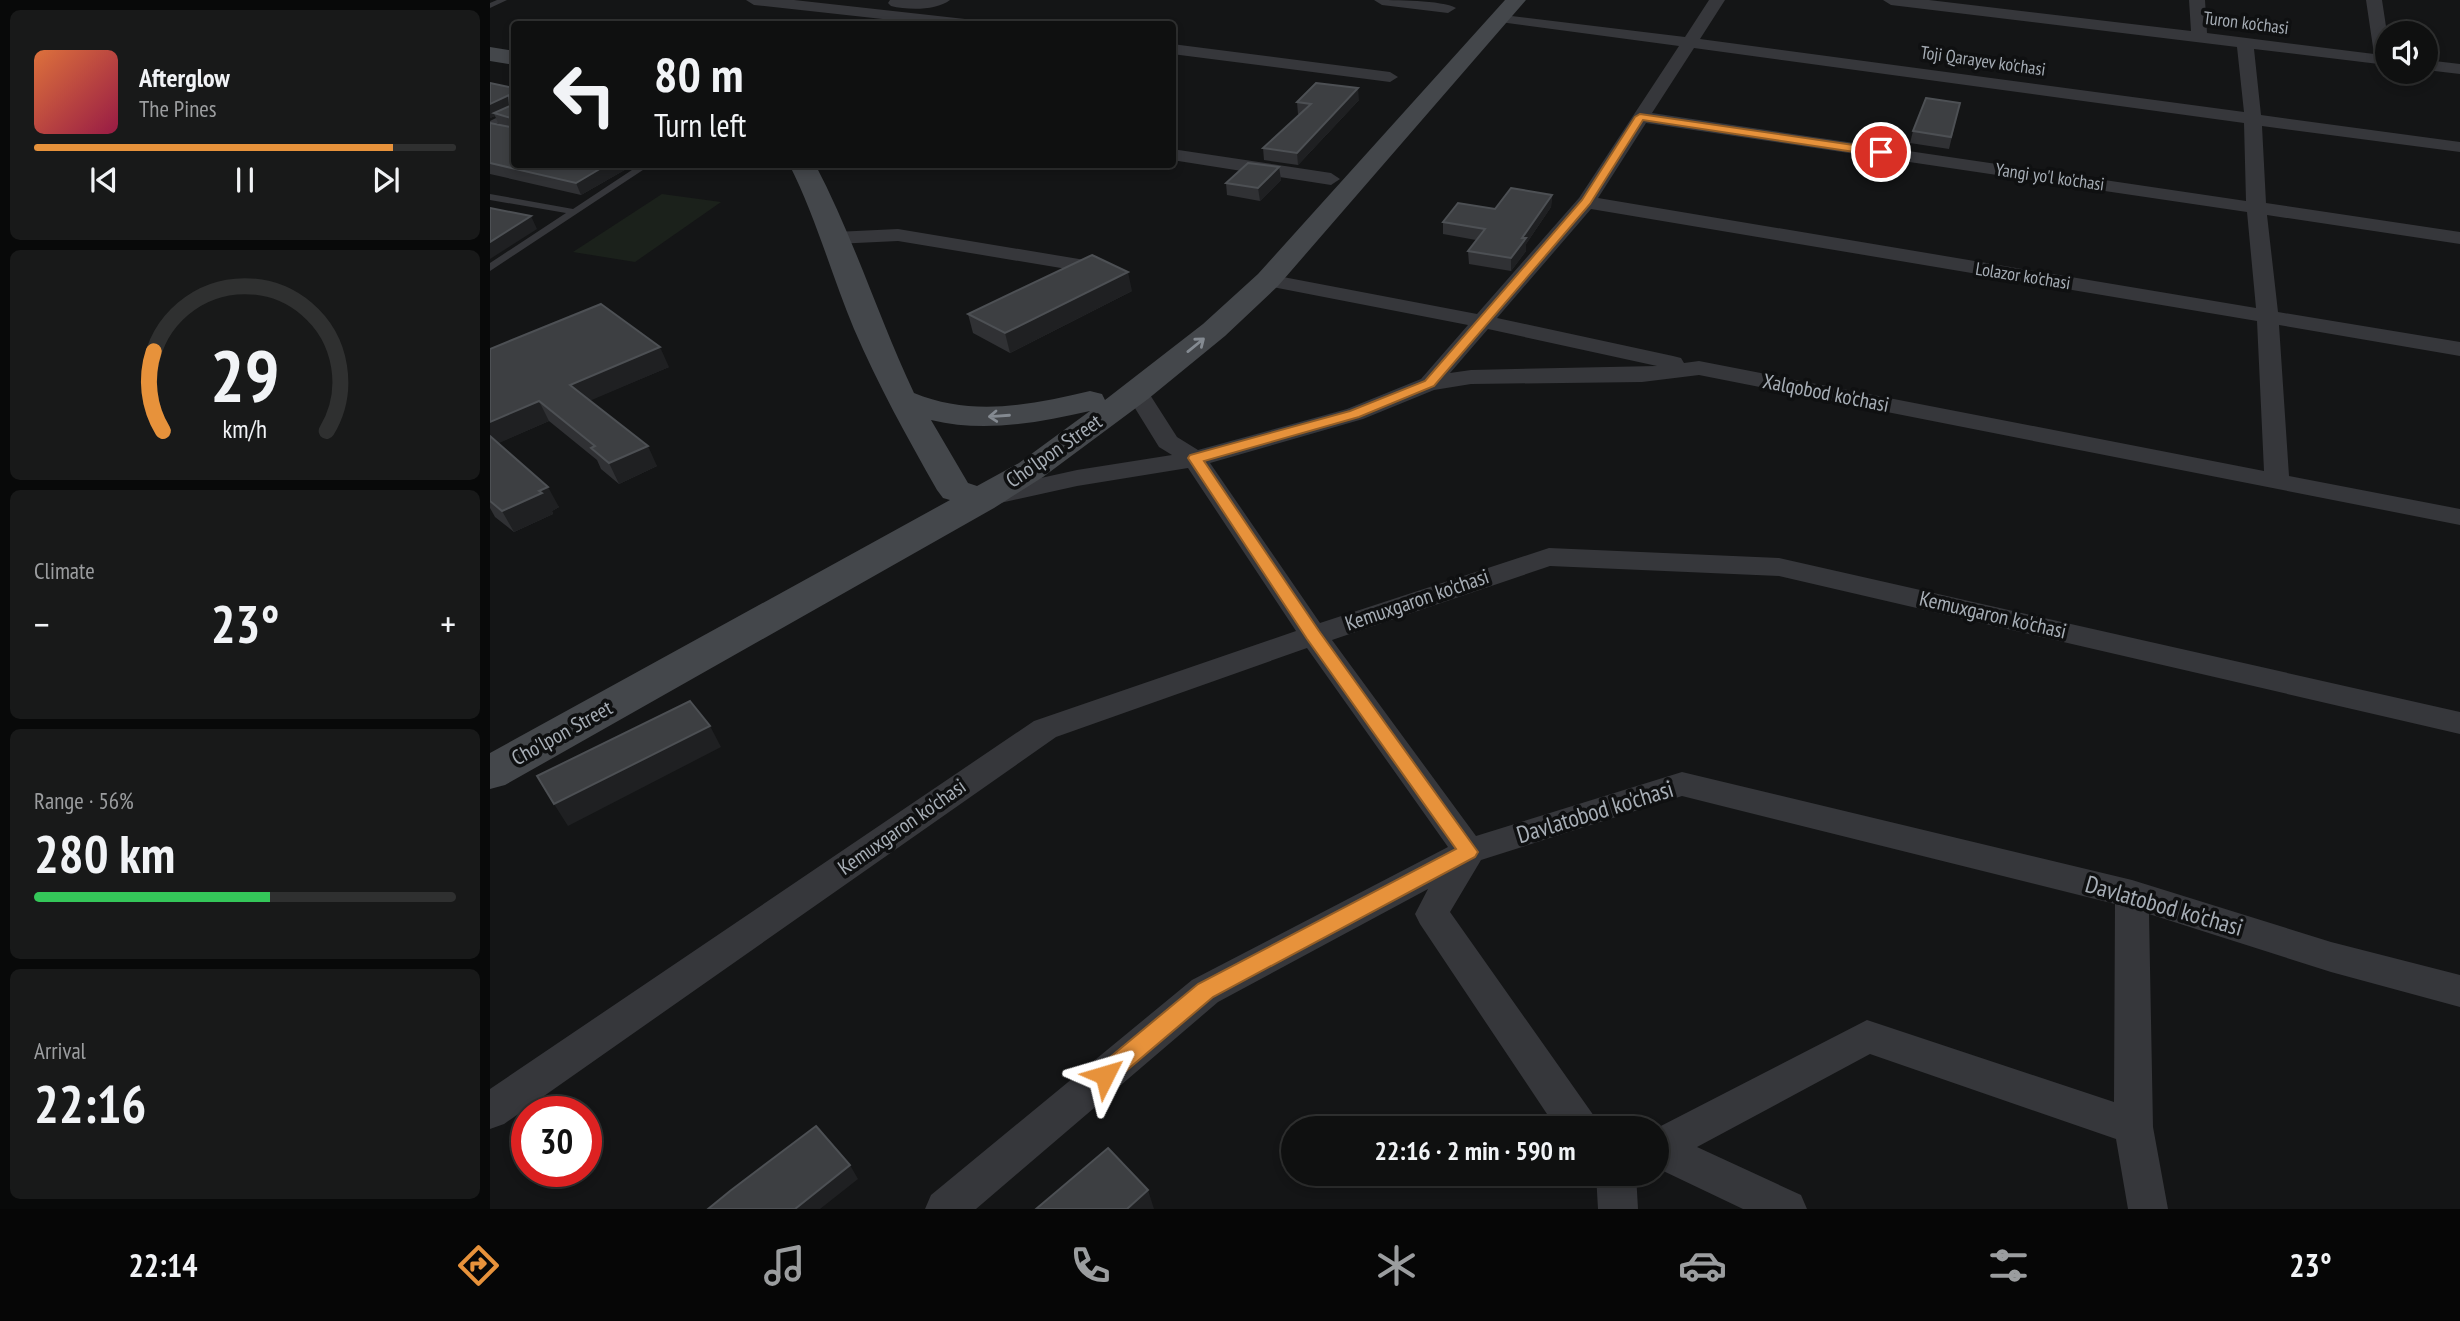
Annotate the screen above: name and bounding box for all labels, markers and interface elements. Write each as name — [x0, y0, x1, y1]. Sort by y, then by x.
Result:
street label: Turon ko'chasi — [2202, 6, 2290, 39]
map controls — [2375, 21, 2438, 84]
button: sound — [2375, 21, 2438, 84]
street label: Toji Qarayev ko'chasi — [1919, 40, 2047, 81]
text: 80 m — [654, 42, 743, 106]
icon: left — [539, 49, 630, 140]
text: Afterglow — [139, 61, 230, 94]
text: The Pines — [139, 94, 217, 123]
text: Turn left — [654, 104, 746, 146]
pin — [1851, 122, 1911, 182]
icon: arrive — [1862, 133, 1900, 171]
street label: Yangi yo'l ko'chasi — [1994, 157, 2106, 196]
icon: previous — [85, 161, 123, 199]
icon: pause — [226, 161, 264, 199]
icon: next — [367, 161, 405, 199]
street label: Lolazor ko'chasi — [1974, 257, 2072, 294]
text: 29 — [210, 327, 280, 421]
one-way arrow — [1187, 337, 1205, 352]
street label: Xalqobod ko'chasi — [1761, 367, 1892, 418]
street label: Cho'lpon Street — [1001, 408, 1107, 493]
one-way arrow — [988, 410, 1011, 423]
text: km/h — [223, 412, 267, 444]
text: Climate — [34, 556, 95, 585]
street label: Kemuxgaron ko'chasi — [1341, 562, 1492, 637]
street label: Kemuxgaron ko'chasi — [1917, 584, 2069, 645]
text: 23° — [211, 590, 279, 657]
text: − — [34, 599, 50, 648]
text: + — [440, 599, 456, 648]
street label: Cho'lpon Street — [507, 694, 617, 771]
street label: Kemuxgaron ko'chasi — [832, 772, 971, 881]
street label: Davlatobod ko'chasi — [1513, 773, 1677, 850]
text: Range · 56% — [34, 786, 134, 815]
text: 280 km — [34, 820, 175, 887]
street label: Davlatobod ko'chasi — [2082, 868, 2247, 943]
text: Arrival — [34, 1036, 86, 1065]
position arrow — [1068, 1038, 1142, 1112]
text: 22:16 — [34, 1070, 146, 1137]
speed limit sign: 30 — [511, 1096, 602, 1187]
text: 22:16 · 2 min · 590 m — [1375, 1134, 1575, 1167]
icon: directions — [454, 1241, 503, 1290]
icon: music — [760, 1241, 809, 1290]
icon: phone — [1066, 1241, 1115, 1290]
icon: climate — [1372, 1241, 1421, 1290]
icon: car — [1678, 1241, 1727, 1290]
icon: filters — [1984, 1241, 2033, 1290]
text: 22:14 — [128, 1244, 198, 1286]
text: 23° — [2289, 1244, 2332, 1286]

